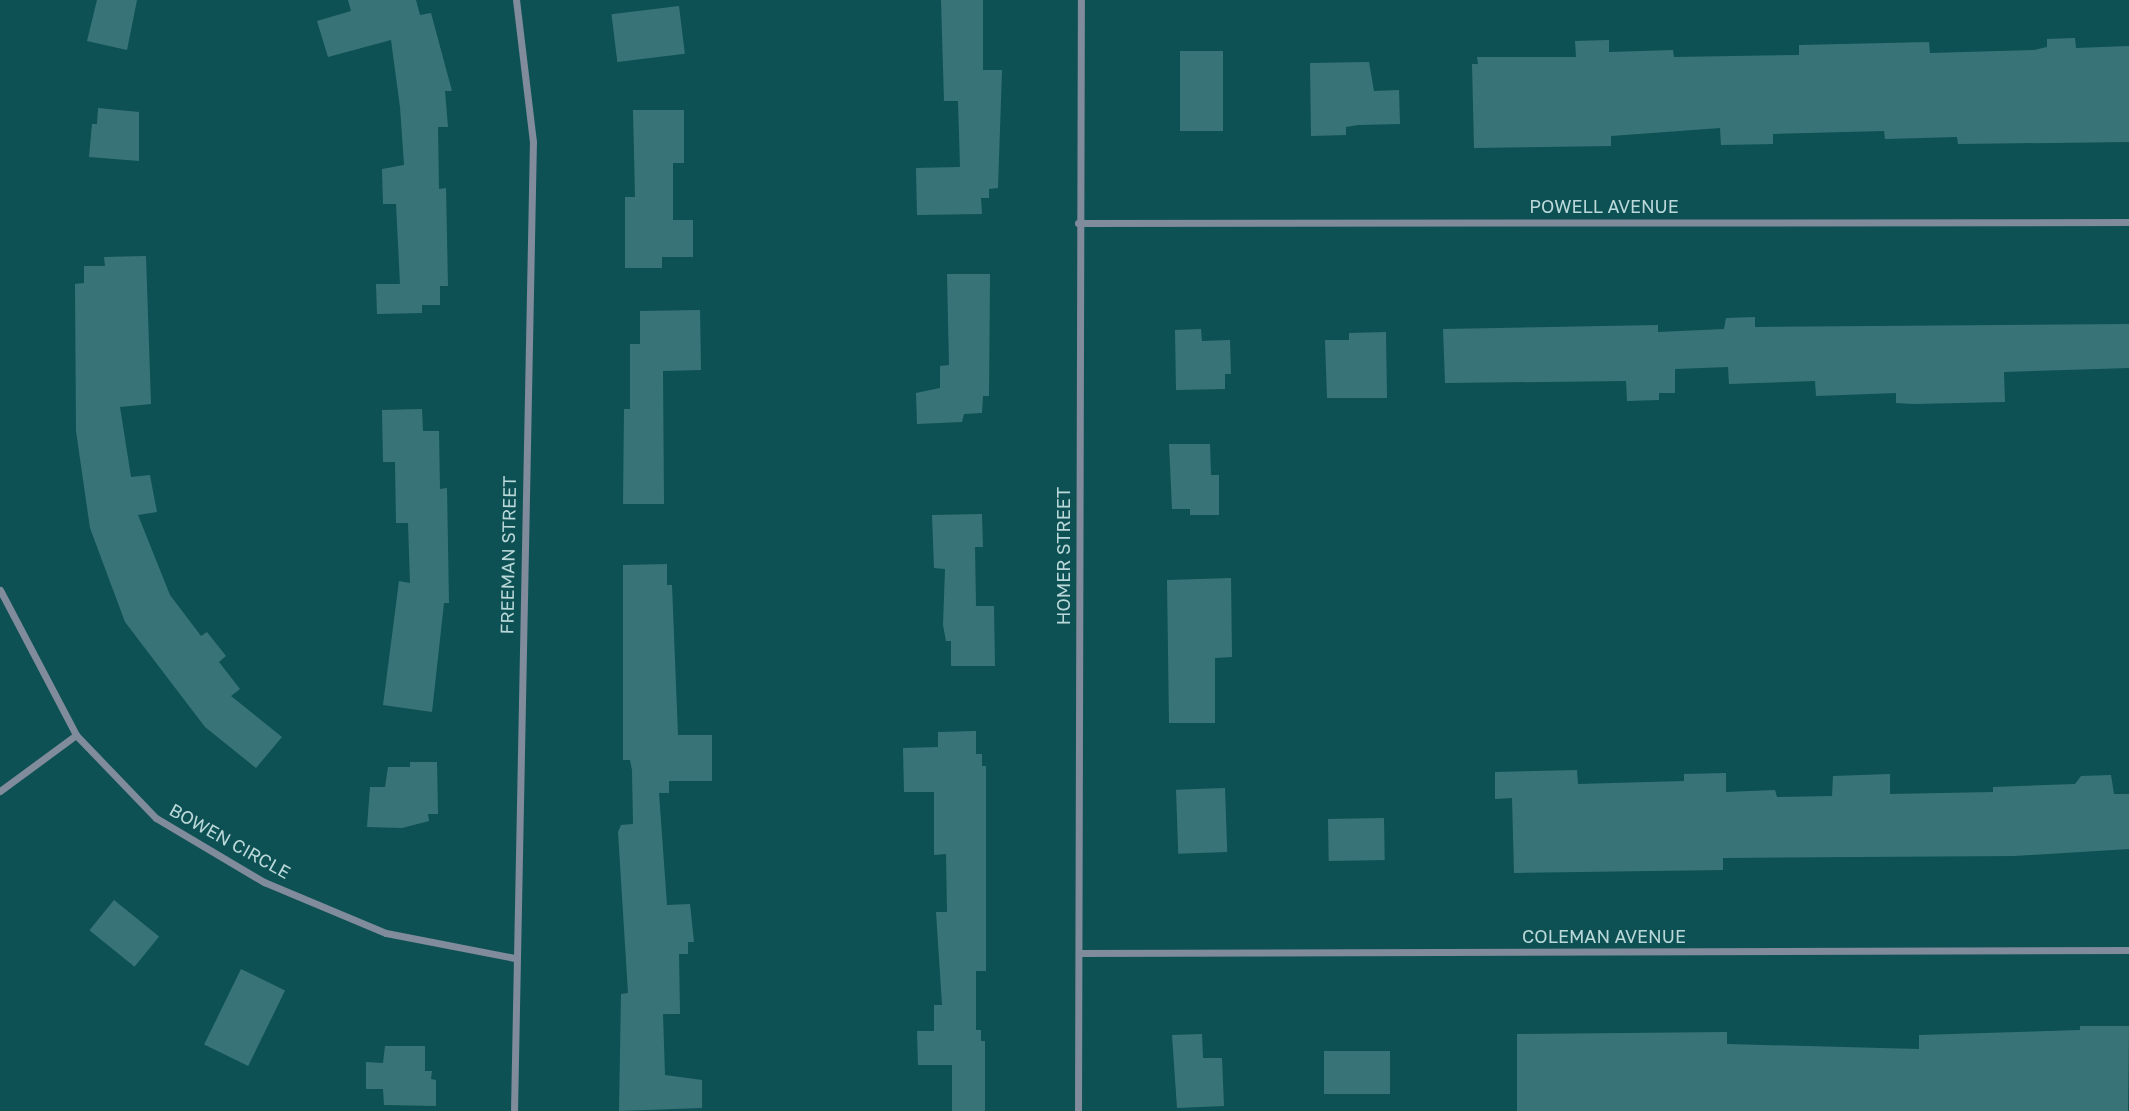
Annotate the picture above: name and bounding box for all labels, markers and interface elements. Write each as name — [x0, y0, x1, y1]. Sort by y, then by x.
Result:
street label: POWELL AVENUE — [1529, 195, 1679, 217]
street label: FREEMAN STREET — [496, 475, 520, 635]
street label: HOMER STREET — [1052, 487, 1074, 625]
street label: BOWEN CIRCLE — [166, 799, 294, 883]
street label: COLEMAN AVENUE — [1522, 925, 1686, 947]

